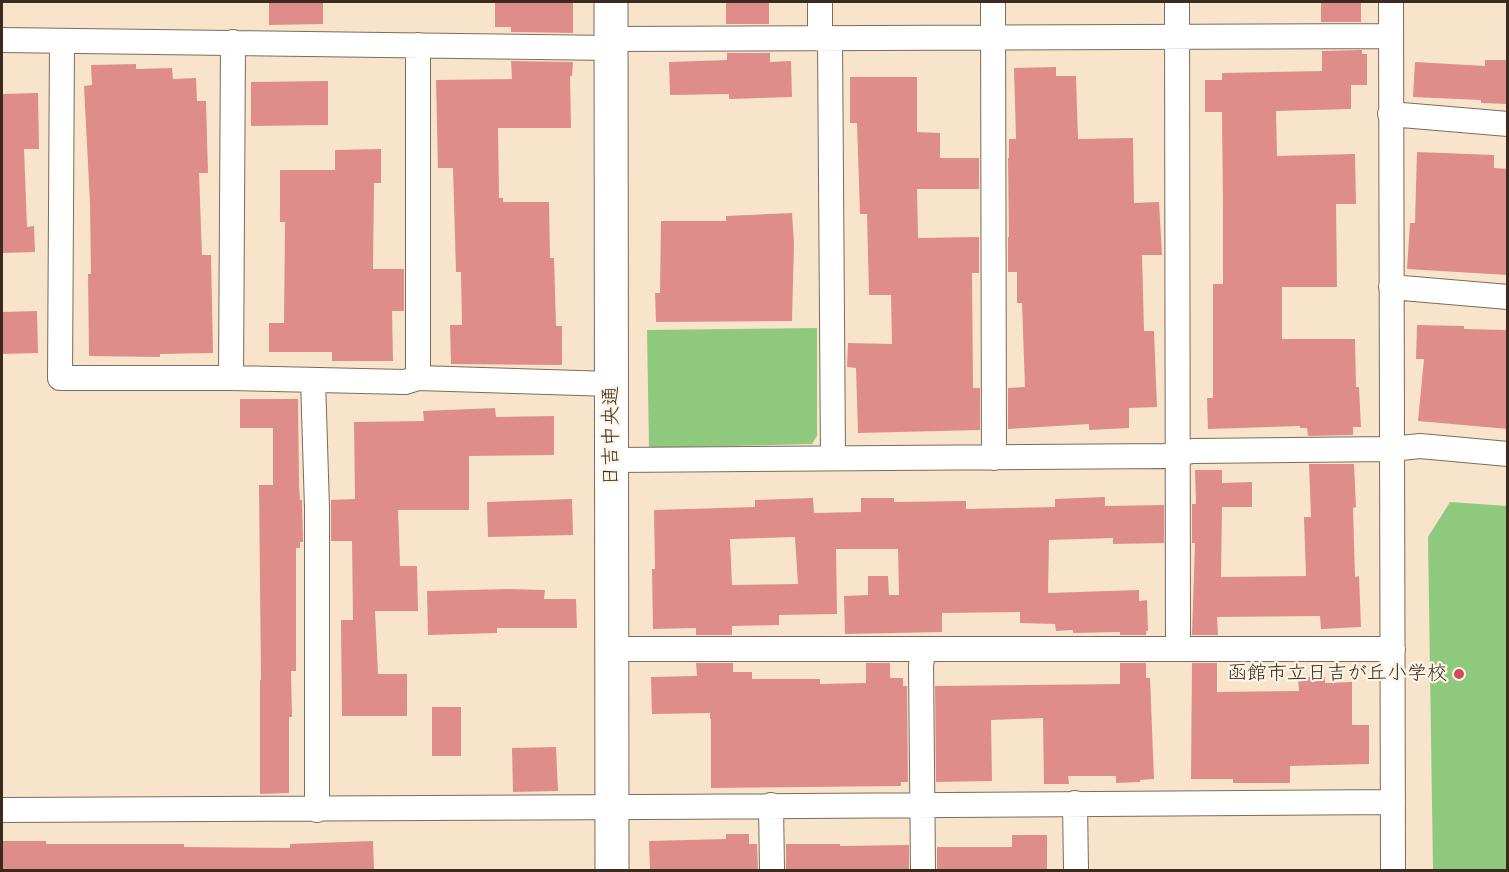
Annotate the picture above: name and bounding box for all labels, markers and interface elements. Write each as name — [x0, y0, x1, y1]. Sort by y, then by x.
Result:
street label: 日吉中央通 — [600, 386, 624, 486]
place label: 函館市立日吉が丘小学校 — [1227, 662, 1447, 686]
marker: 函館市立日吉が丘小学校 — [1452, 667, 1466, 681]

